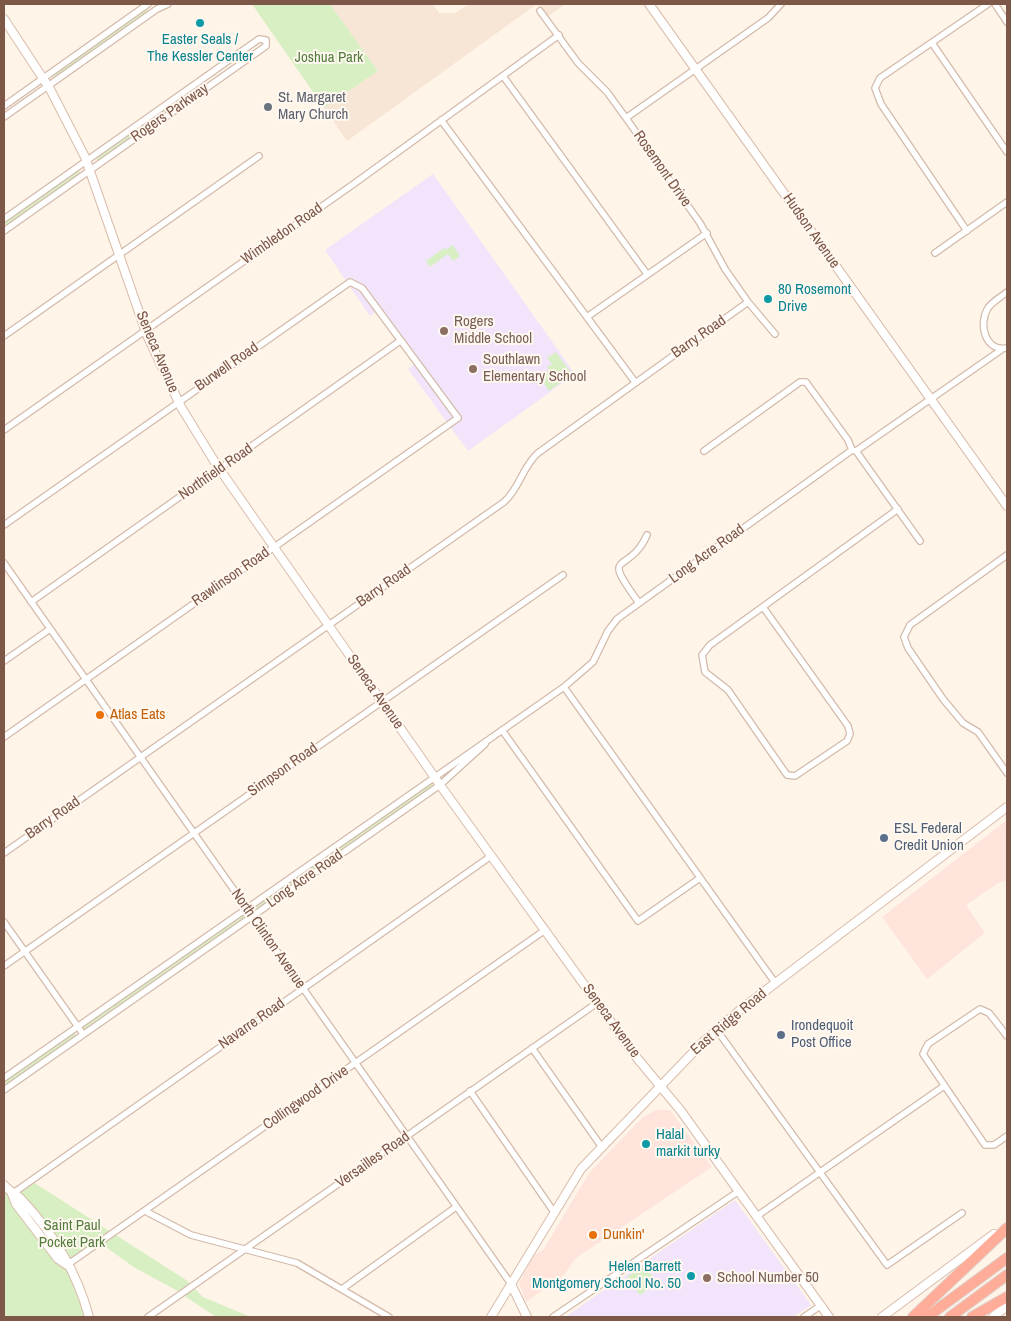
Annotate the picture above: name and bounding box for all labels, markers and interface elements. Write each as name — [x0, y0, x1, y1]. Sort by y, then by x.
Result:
marker: Easter Seals / The Kessler Center — [194, 17, 206, 29]
place label: Easter Seals / The Kessler Center — [147, 31, 253, 66]
park label: Joshua Park — [295, 49, 363, 67]
street label: Rogers Parkway — [128, 80, 212, 146]
place label: St. Margaret Mary Church — [278, 89, 348, 124]
marker: St. Margaret Mary Church — [262, 101, 274, 113]
street label: Rosemont Drive — [629, 127, 695, 211]
street label: Hudson Avenue — [779, 190, 843, 272]
street label: Wimbledon Road — [238, 199, 326, 269]
place label: 80 Rosemont Drive — [778, 281, 851, 316]
marker: 80 Rosemont Drive — [762, 293, 774, 305]
street label: Seneca Avenue — [132, 309, 182, 395]
street label: Barry Road — [668, 312, 730, 362]
place label: Rogers Middle School — [454, 313, 532, 348]
marker: Rogers Middle School — [438, 325, 450, 337]
street label: Burwell Road — [192, 339, 262, 395]
place label: Southlawn Elementary School — [483, 351, 586, 386]
marker: Southlawn Elementary School — [467, 363, 479, 375]
street label: Northfield Road — [176, 440, 256, 504]
street label: Long Acre Road — [666, 521, 748, 587]
street label: Rawlinson Road — [189, 544, 273, 610]
street label: Barry Road — [353, 561, 415, 611]
street label: Seneca Avenue — [343, 651, 407, 733]
place label: Atlas Eats — [110, 706, 165, 724]
marker: Atlas Eats — [94, 709, 106, 721]
street label: Simpson Road — [245, 739, 321, 801]
street label: Barry Road — [22, 793, 84, 843]
place label: ESL Federal Credit Union — [894, 820, 964, 855]
marker: ESL Federal Credit Union — [878, 832, 890, 844]
street label: Long Acre Road — [263, 846, 347, 912]
street label: North Clinton Avenue — [227, 886, 309, 992]
street label: Seneca Avenue — [578, 981, 644, 1061]
street label: East Ridge Road — [687, 985, 771, 1059]
street label: Navarre Road — [215, 995, 289, 1053]
place label: Irondequoit Post Office — [791, 1017, 853, 1052]
marker: Irondequoit Post Office — [775, 1029, 787, 1041]
street label: Collingwood Drive — [260, 1062, 352, 1134]
place label: Halal markit turky — [656, 1126, 720, 1161]
street label: Versailles Road — [333, 1128, 413, 1192]
marker: Halal markit turky — [640, 1138, 652, 1150]
park label: Saint Paul Pocket Park — [39, 1217, 105, 1252]
place label: Dunkin' — [603, 1226, 644, 1244]
marker: Dunkin' — [587, 1229, 599, 1241]
place label: Helen Barrett Montgomery School No. 50 — [532, 1258, 681, 1293]
place label: School Number 50 — [717, 1269, 819, 1287]
marker: Helen Barrett Montgomery School No. 50 — [685, 1270, 697, 1282]
marker: School Number 50 — [701, 1272, 713, 1284]

